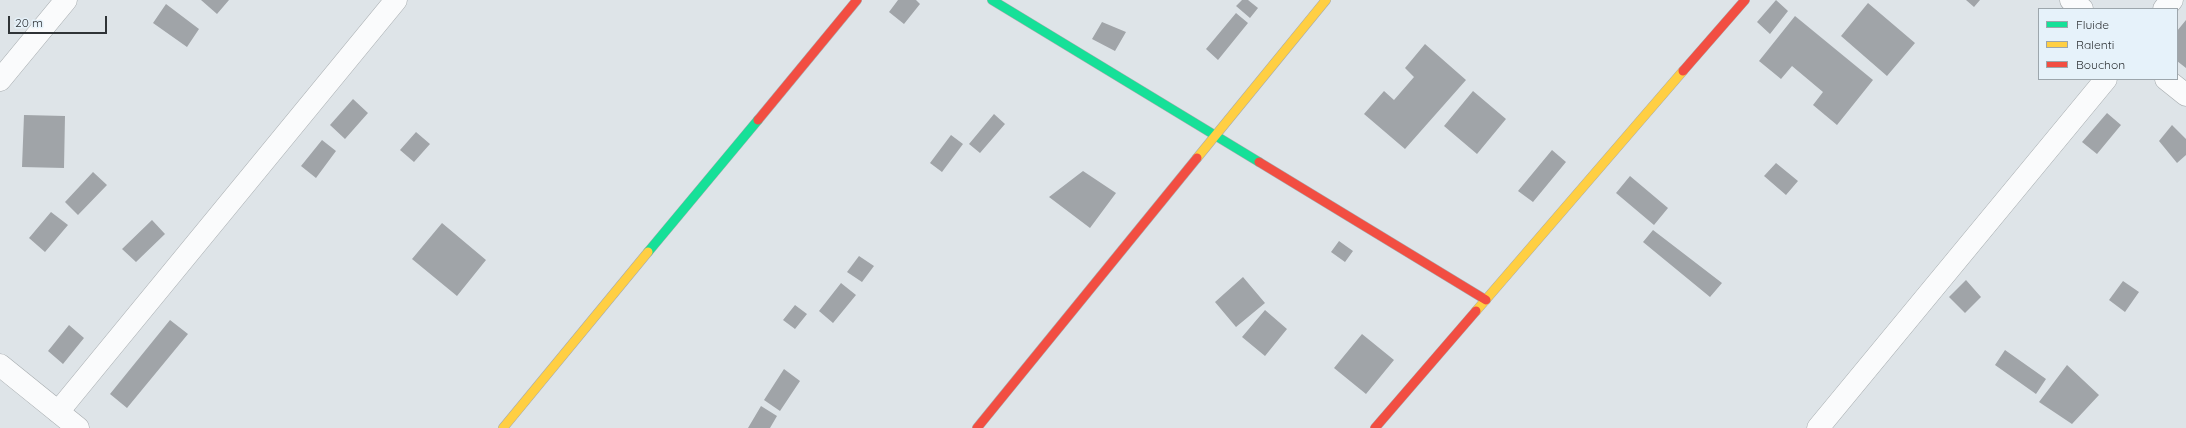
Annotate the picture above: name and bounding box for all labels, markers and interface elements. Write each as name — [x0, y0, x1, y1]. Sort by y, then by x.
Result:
scale bar — [10, 8, 109, 34]
legend — [2038, 8, 2178, 80]
text: 20 m — [15, 15, 43, 30]
text: Fluide — [2076, 17, 2109, 32]
text: Ralenti — [2076, 37, 2114, 52]
text: Bouchon — [2076, 57, 2125, 72]

